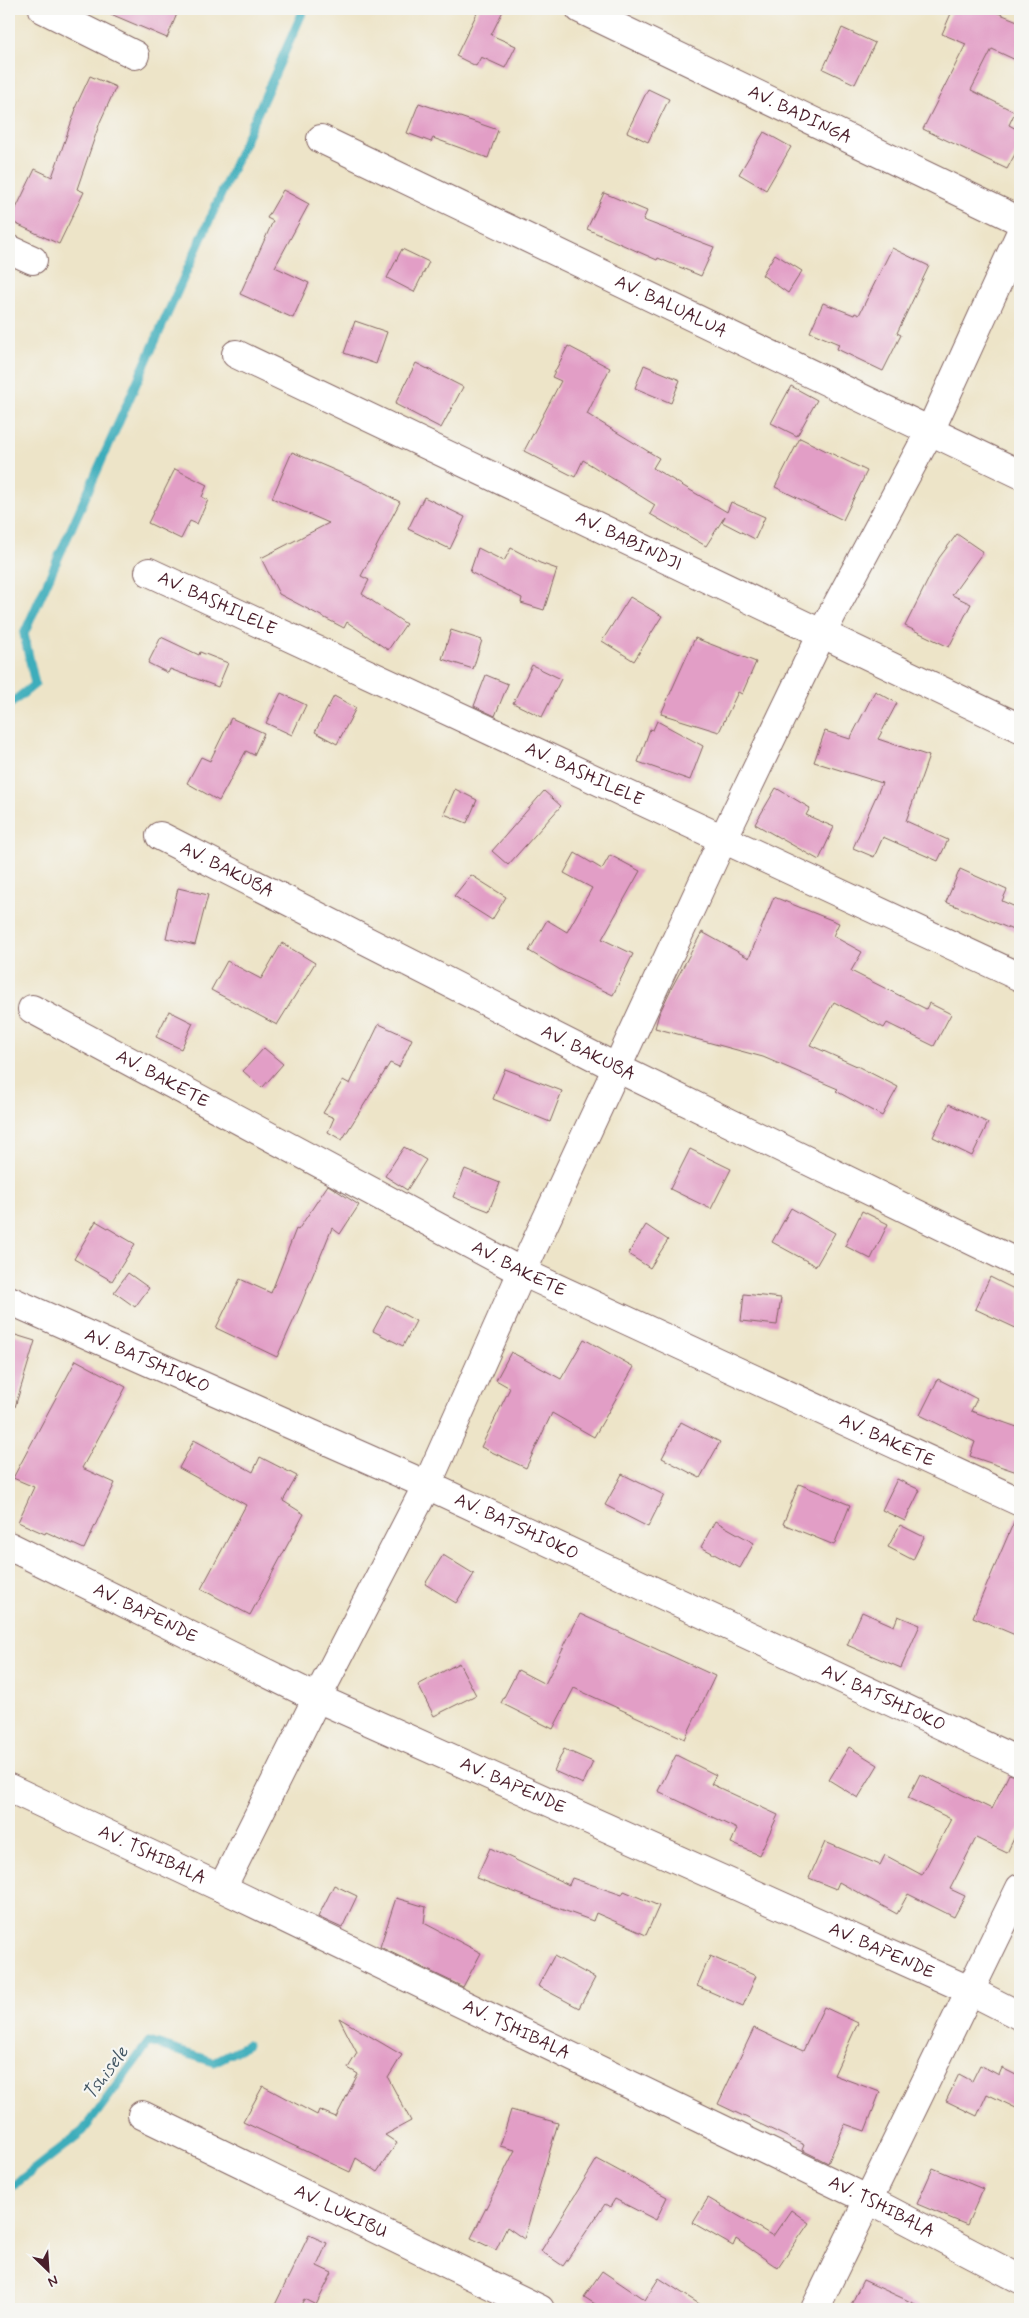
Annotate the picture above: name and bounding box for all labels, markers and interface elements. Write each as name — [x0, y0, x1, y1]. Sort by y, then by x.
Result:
street label: AV. BADINGA — [744, 80, 856, 150]
street label: AV. BALUALUA — [611, 270, 731, 344]
street label: AV. BABINDJI — [572, 506, 686, 577]
street label: AV. BASHILELE — [154, 566, 280, 641]
street label: AV. BASHILELE — [521, 737, 647, 812]
street label: AV. BAKUBA — [176, 836, 278, 904]
street label: AV. BAKUBA — [537, 1019, 639, 1087]
street label: AV. BAKETE — [112, 1044, 213, 1114]
street label: AV. BAKETE — [468, 1235, 570, 1303]
street label: AV. BATSHIOKO — [81, 1323, 213, 1399]
street label: AV. BAKETE — [835, 1408, 938, 1473]
street label: AV. BATSHIOKO — [451, 1488, 583, 1566]
street label: AV. BAPENDE — [89, 1577, 201, 1649]
street label: AV. BATSHIOKO — [818, 1659, 950, 1738]
street label: AV. BAPENDE — [456, 1752, 569, 1820]
street label: AV. TSHIBALA — [94, 1820, 210, 1891]
street label: AV. BAPENDE — [825, 1917, 938, 1985]
street label: AV. TSHIBALA — [459, 1994, 574, 2066]
water label: Tshisele — [77, 2040, 135, 2105]
street label: AV. TSHIBALA — [824, 2170, 939, 2244]
street label: AV. LUKIBU — [290, 2179, 391, 2245]
north arrow — [22, 2246, 72, 2296]
text: N — [45, 2271, 61, 2291]

